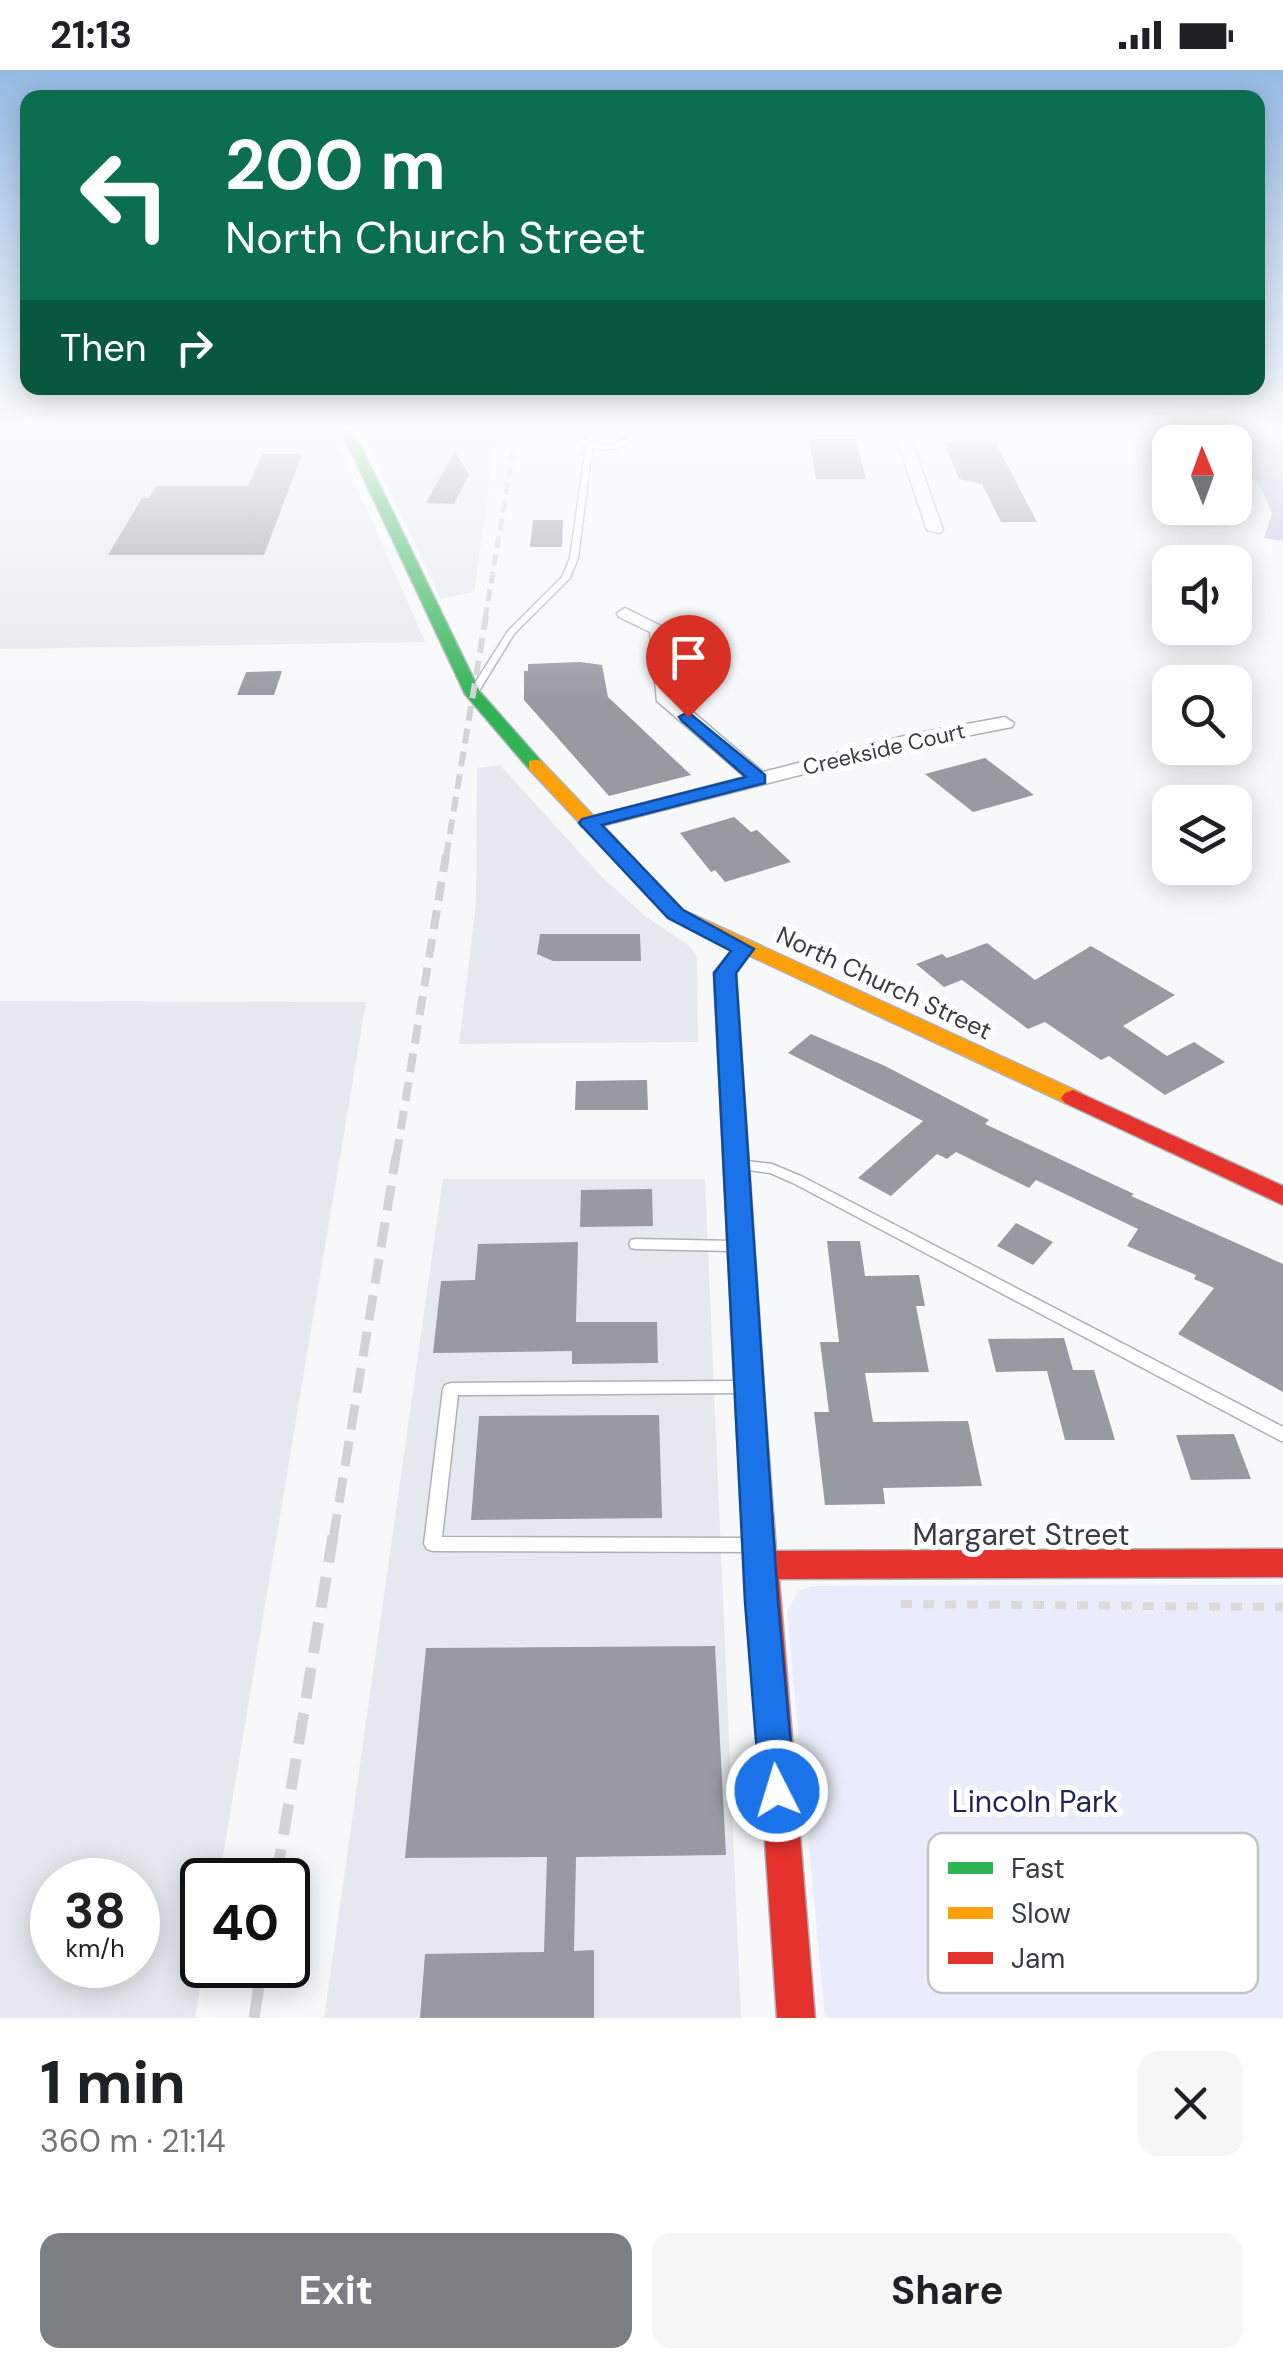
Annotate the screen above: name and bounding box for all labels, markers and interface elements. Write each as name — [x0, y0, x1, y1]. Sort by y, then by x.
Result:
text: 21:13 — [50, 10, 132, 60]
text: 200 m — [225, 120, 446, 211]
icon: left — [60, 130, 190, 260]
text: North Church Street — [225, 208, 646, 267]
icon: right — [167, 320, 222, 375]
text: Then — [60, 323, 147, 373]
north arrow — [1152, 425, 1252, 525]
map controls — [1152, 425, 1252, 885]
button: sound — [1152, 545, 1252, 645]
pin — [646, 615, 731, 718]
icon: arrive — [661, 630, 716, 685]
button: search — [1152, 665, 1252, 765]
street label: Creekside Court — [800, 716, 968, 782]
button: layers — [1152, 785, 1252, 885]
street label: North Church Street — [771, 919, 997, 1047]
street label: Margaret Street — [912, 1515, 1130, 1554]
position arrow — [725, 1739, 829, 1843]
park label: Lincoln Park — [952, 1782, 1118, 1821]
legend — [928, 1833, 1258, 1993]
text: Fast — [1011, 1850, 1065, 1887]
speed limit sign: 40 — [180, 1858, 310, 1988]
text: 38 — [64, 1878, 126, 1944]
text: Slow — [1011, 1895, 1071, 1932]
text: km/h — [65, 1932, 125, 1965]
text: Jam — [1011, 1940, 1065, 1977]
text: 1 min — [40, 2043, 186, 2122]
button: close — [1138, 2051, 1243, 2156]
text: 360 m · 21:14 — [40, 2120, 226, 2162]
button: Exit — [40, 2233, 632, 2348]
button: Share — [652, 2233, 1243, 2348]

